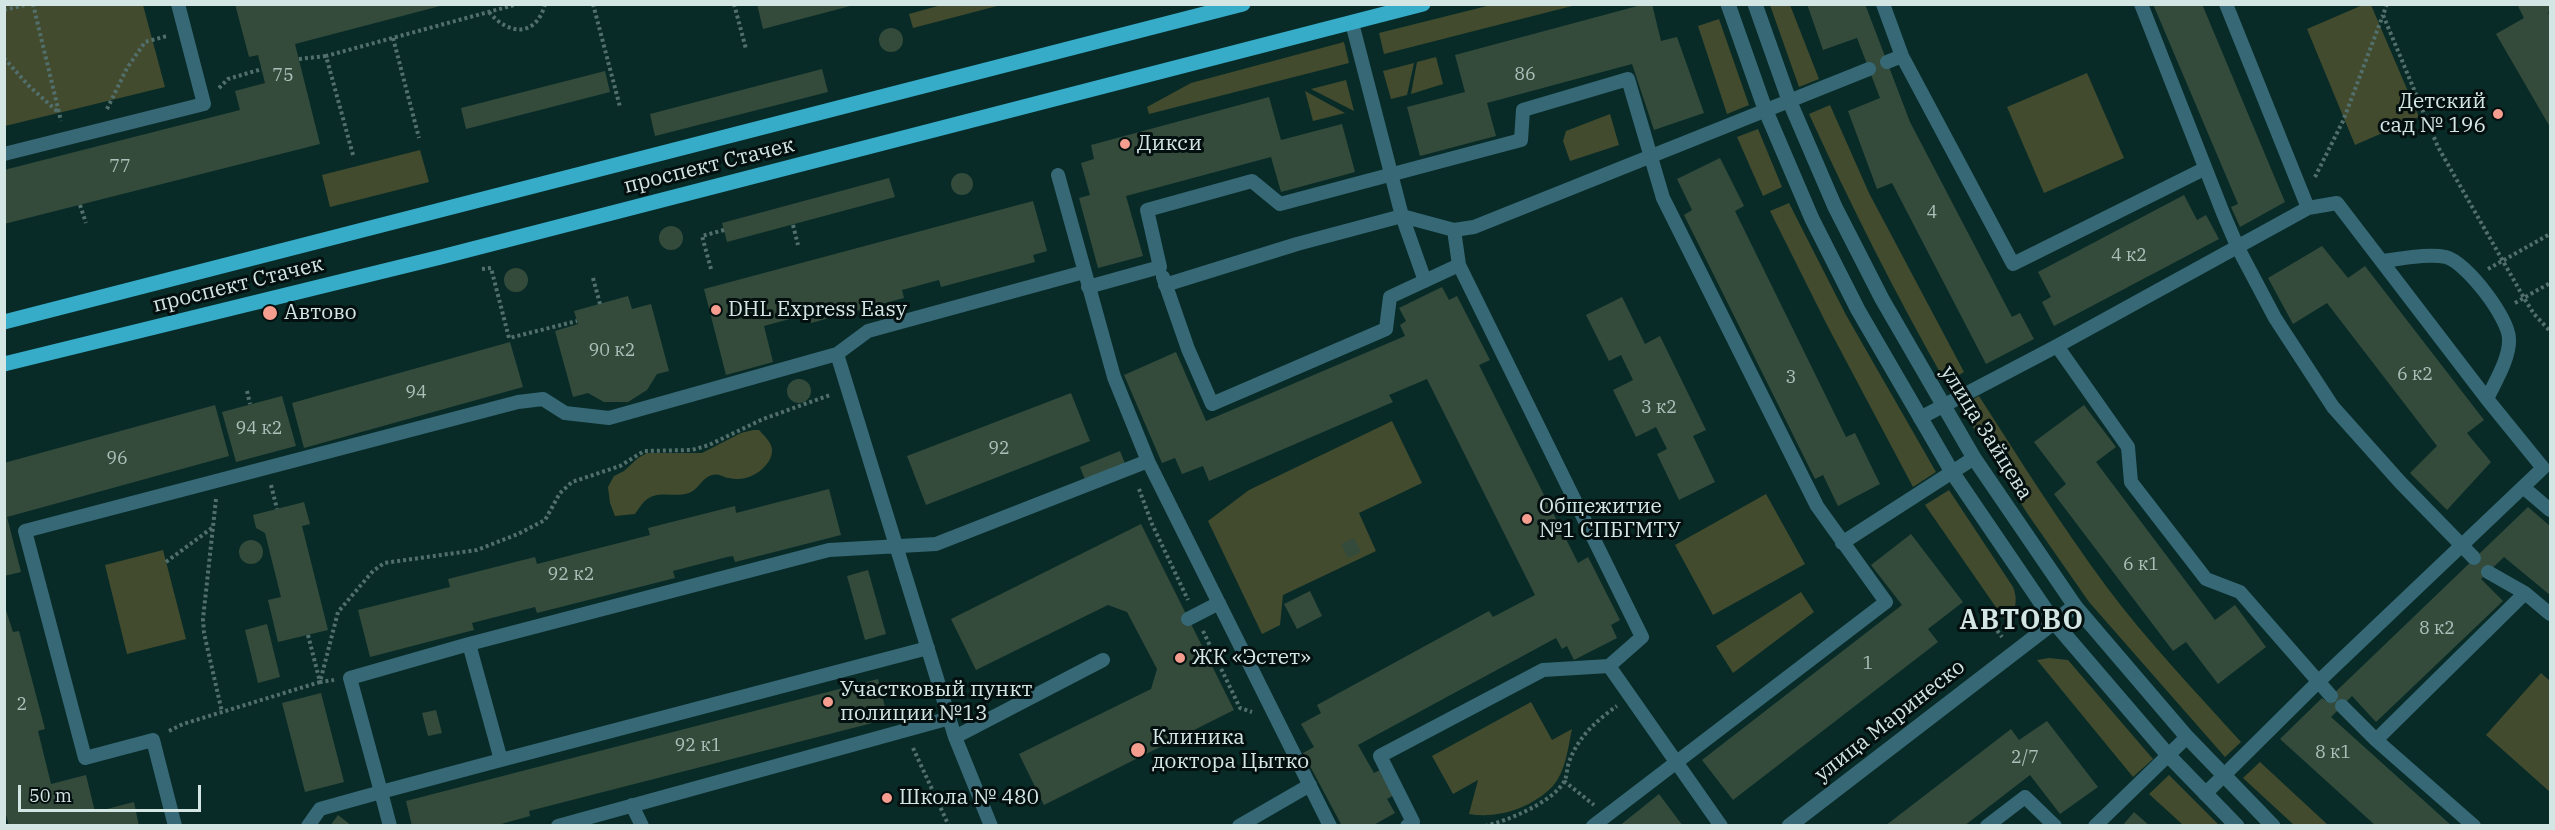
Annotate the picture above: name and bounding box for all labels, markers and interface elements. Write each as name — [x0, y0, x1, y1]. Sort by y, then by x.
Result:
house number: 86 — [1514, 64, 1536, 86]
house number: 75 — [272, 65, 294, 87]
place label: Детский сад № 196 — [2380, 89, 2486, 139]
marker: Детский сад № 196 — [2491, 107, 2505, 121]
place label: Дикси — [1137, 131, 1202, 157]
street label: проспект Стачек — [621, 133, 797, 199]
marker: Дикси — [1118, 137, 1132, 151]
house number: 77 — [109, 156, 131, 178]
house number: 4 — [1927, 202, 1937, 224]
house number: 4 к2 — [2111, 245, 2147, 267]
street label: проспект Стачек — [150, 252, 326, 318]
place label: DHL Express Easy — [728, 297, 907, 323]
place label: Автово — [284, 300, 357, 326]
marker: DHL Express Easy — [709, 303, 723, 317]
marker: Автово — [261, 304, 279, 322]
house number: 90 к2 — [588, 340, 636, 362]
street label: улица Зайцева — [1935, 361, 2037, 505]
house number: 6 к2 — [2397, 364, 2433, 386]
house number: 3 — [1786, 367, 1796, 389]
house number: 94 — [405, 382, 427, 404]
house number: 3 к2 — [1641, 397, 1677, 419]
house number: 94 к2 — [235, 418, 283, 440]
house number: 92 — [988, 438, 1010, 460]
house number: 96 — [106, 448, 128, 470]
place label: Общежитие №1 СПБГМТУ — [1539, 494, 1681, 544]
marker: Общежитие №1 СПБГМТУ — [1520, 512, 1534, 526]
house number: 6 к1 — [2123, 554, 2159, 576]
house number: 92 к2 — [547, 564, 595, 586]
district label: АВТОВО — [1960, 605, 2084, 637]
house number: 8 к2 — [2419, 618, 2455, 640]
place label: ЖК «Эстет» — [1192, 645, 1311, 671]
marker: ЖК «Эстет» — [1173, 651, 1187, 665]
house number: 1 — [1863, 653, 1873, 675]
street label: улица Маринеско — [1810, 655, 1970, 787]
place label: Участковый пункт полиции №13 — [840, 677, 1032, 727]
house number: 2 — [17, 694, 27, 716]
marker: Участковый пункт полиции №13 — [821, 695, 835, 709]
place label: Клиника доктора Цытко — [1152, 725, 1309, 775]
house number: 92 к1 — [674, 735, 722, 757]
marker: Клиника доктора Цытко — [1129, 741, 1147, 759]
house number: 8 к1 — [2315, 742, 2351, 764]
house number: 2/7 — [2011, 747, 2039, 769]
scale bar — [21, 773, 204, 811]
text: 50 m — [29, 784, 72, 807]
place label: Школа № 480 — [899, 785, 1039, 811]
marker: Школа № 480 — [880, 791, 894, 805]

